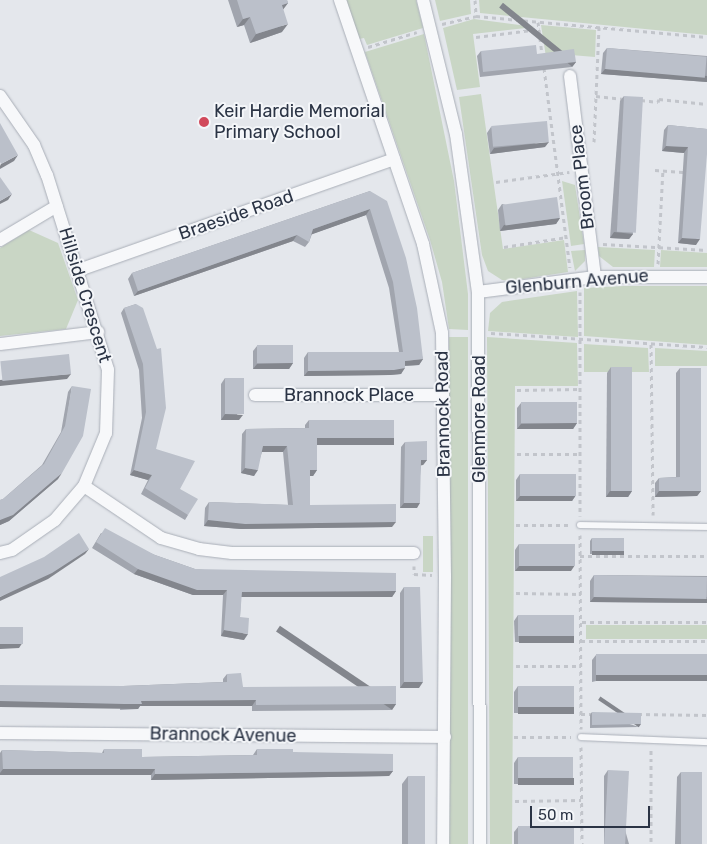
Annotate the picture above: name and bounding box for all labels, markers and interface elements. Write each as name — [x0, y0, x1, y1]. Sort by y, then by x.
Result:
place label: Keir Hardie Memorial Primary School — [214, 101, 385, 144]
marker: Keir Hardie Memorial Primary School — [198, 116, 210, 128]
street label: Broom Place — [565, 123, 599, 231]
street label: Braeside Road — [176, 185, 296, 245]
street label: Hillside Crescent — [54, 225, 116, 365]
street label: Glenburn Avenue — [504, 265, 650, 299]
street label: Brannock Road — [431, 350, 455, 478]
street label: Glenmore Road — [468, 355, 490, 483]
street label: Brannock Place — [284, 384, 414, 406]
street label: Brannock Avenue — [149, 723, 297, 747]
scale bar — [532, 796, 652, 828]
text: 50 m — [538, 806, 573, 824]

